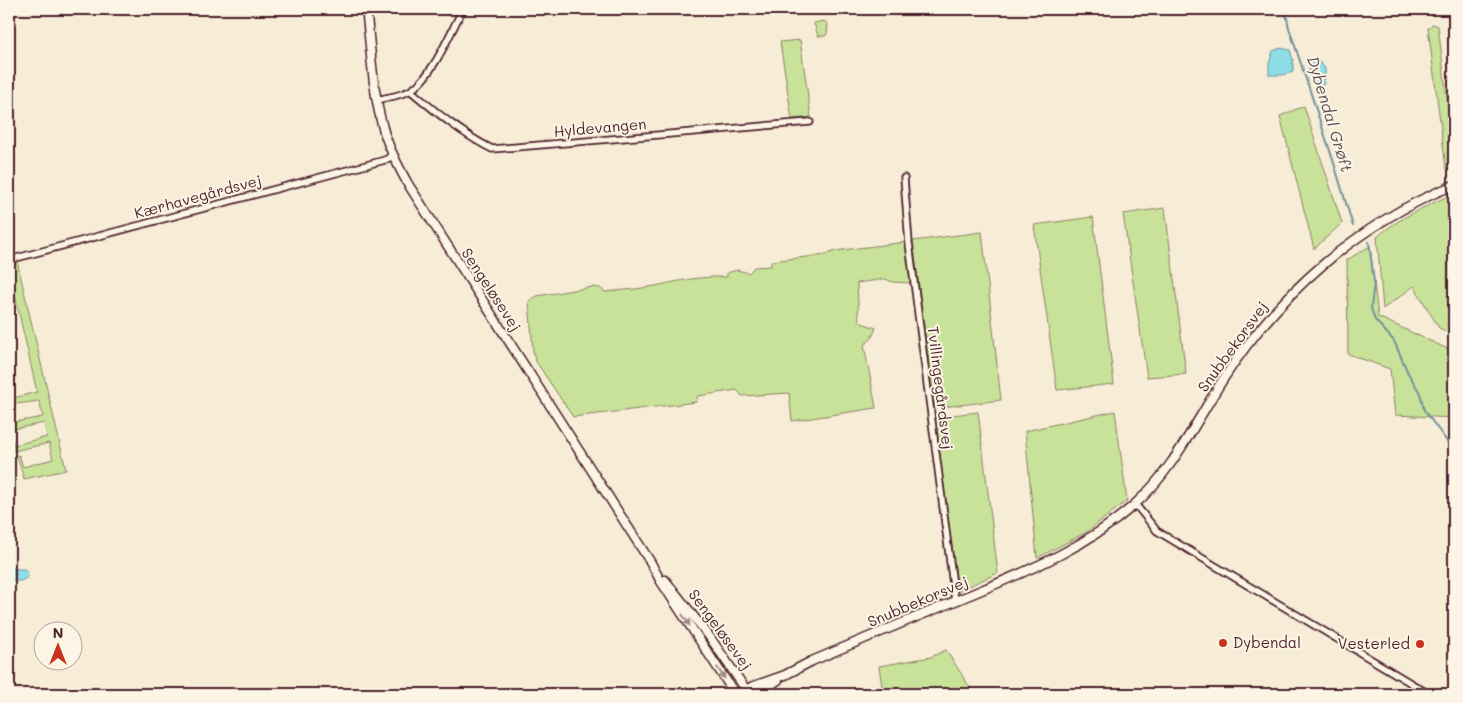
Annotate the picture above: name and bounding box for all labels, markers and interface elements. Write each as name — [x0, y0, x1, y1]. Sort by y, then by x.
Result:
water label: Dybendal Grøft — [1303, 53, 1358, 174]
street label: Hyldevangen — [553, 113, 647, 141]
street label: Kærhavegårdsvej — [132, 169, 264, 223]
street label: Sengeløsevej — [457, 244, 526, 335]
street label: Snubbekorsvej — [1193, 297, 1272, 396]
street label: Tvillingegårdsvej — [924, 325, 958, 451]
street label: Snubbekorsvej — [864, 571, 971, 631]
street label: Sengeløsevej — [685, 585, 757, 674]
one-way arrow — [681, 613, 690, 626]
north arrow — [32, 620, 82, 670]
text: N — [53, 623, 63, 642]
place label: Dybendal — [1233, 632, 1301, 652]
place label: Vesterled — [1338, 633, 1410, 653]
marker: Dybendal — [1217, 637, 1229, 649]
marker: Vesterled — [1414, 638, 1426, 650]
one-way arrow — [716, 667, 726, 680]

